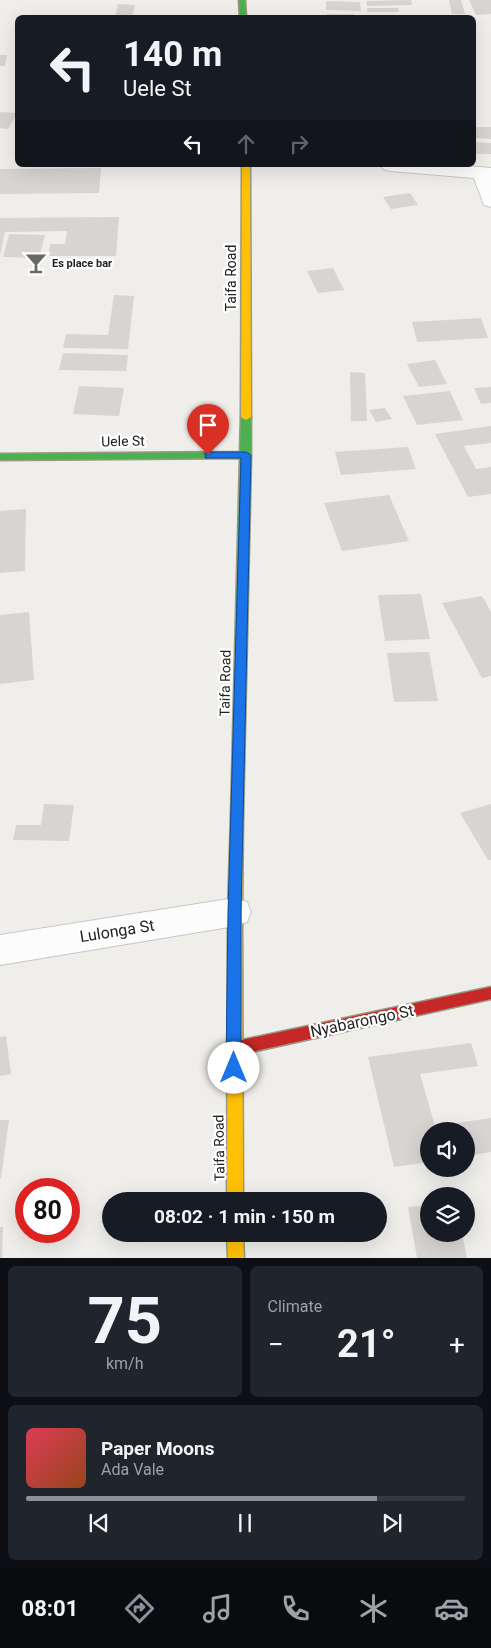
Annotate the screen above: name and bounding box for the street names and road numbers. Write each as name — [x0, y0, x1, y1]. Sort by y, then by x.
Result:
street label: Taifa Road — [223, 245, 239, 311]
street label: Uele St — [101, 433, 145, 449]
street label: Taifa Road — [216, 650, 234, 716]
street label: Lulonga St — [78, 916, 156, 946]
street label: Nyabarongo St — [309, 1001, 415, 1041]
street label: Taifa Road — [210, 1115, 228, 1181]

